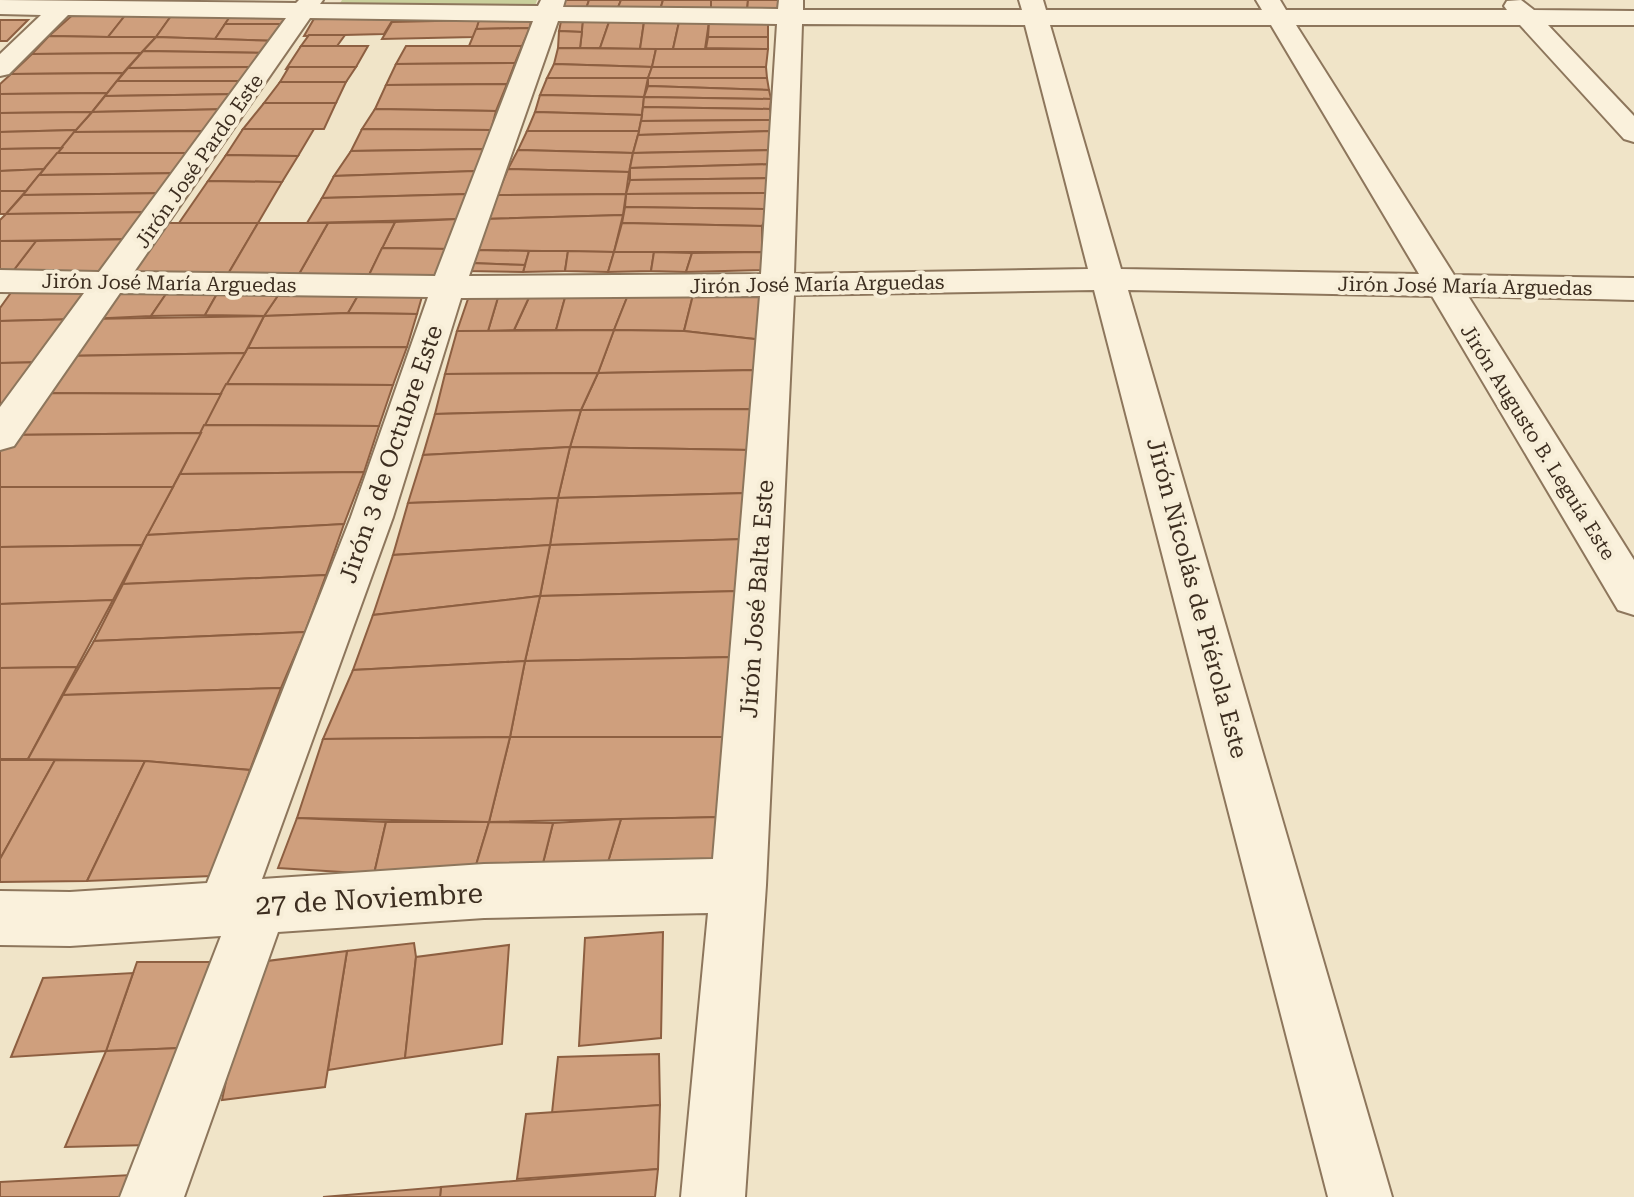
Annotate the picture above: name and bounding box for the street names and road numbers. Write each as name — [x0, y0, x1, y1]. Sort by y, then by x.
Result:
street label: Jirón José Pardo Este — [130, 69, 268, 253]
street label: Jirón José María Arguedas — [41, 269, 297, 297]
street label: Jirón José María Arguedas — [689, 270, 945, 298]
street label: Jirón José María Arguedas — [1337, 272, 1593, 300]
street label: Jirón Augusto B. Leguía Este — [1455, 320, 1621, 564]
street label: Jirón 3 de Octubre Este — [334, 321, 448, 587]
street label: Jirón Nicolás de Piérola Este — [1141, 435, 1253, 761]
street label: Jirón José Balta Este — [735, 479, 779, 719]
street label: 27 de Noviembre — [254, 877, 484, 921]

